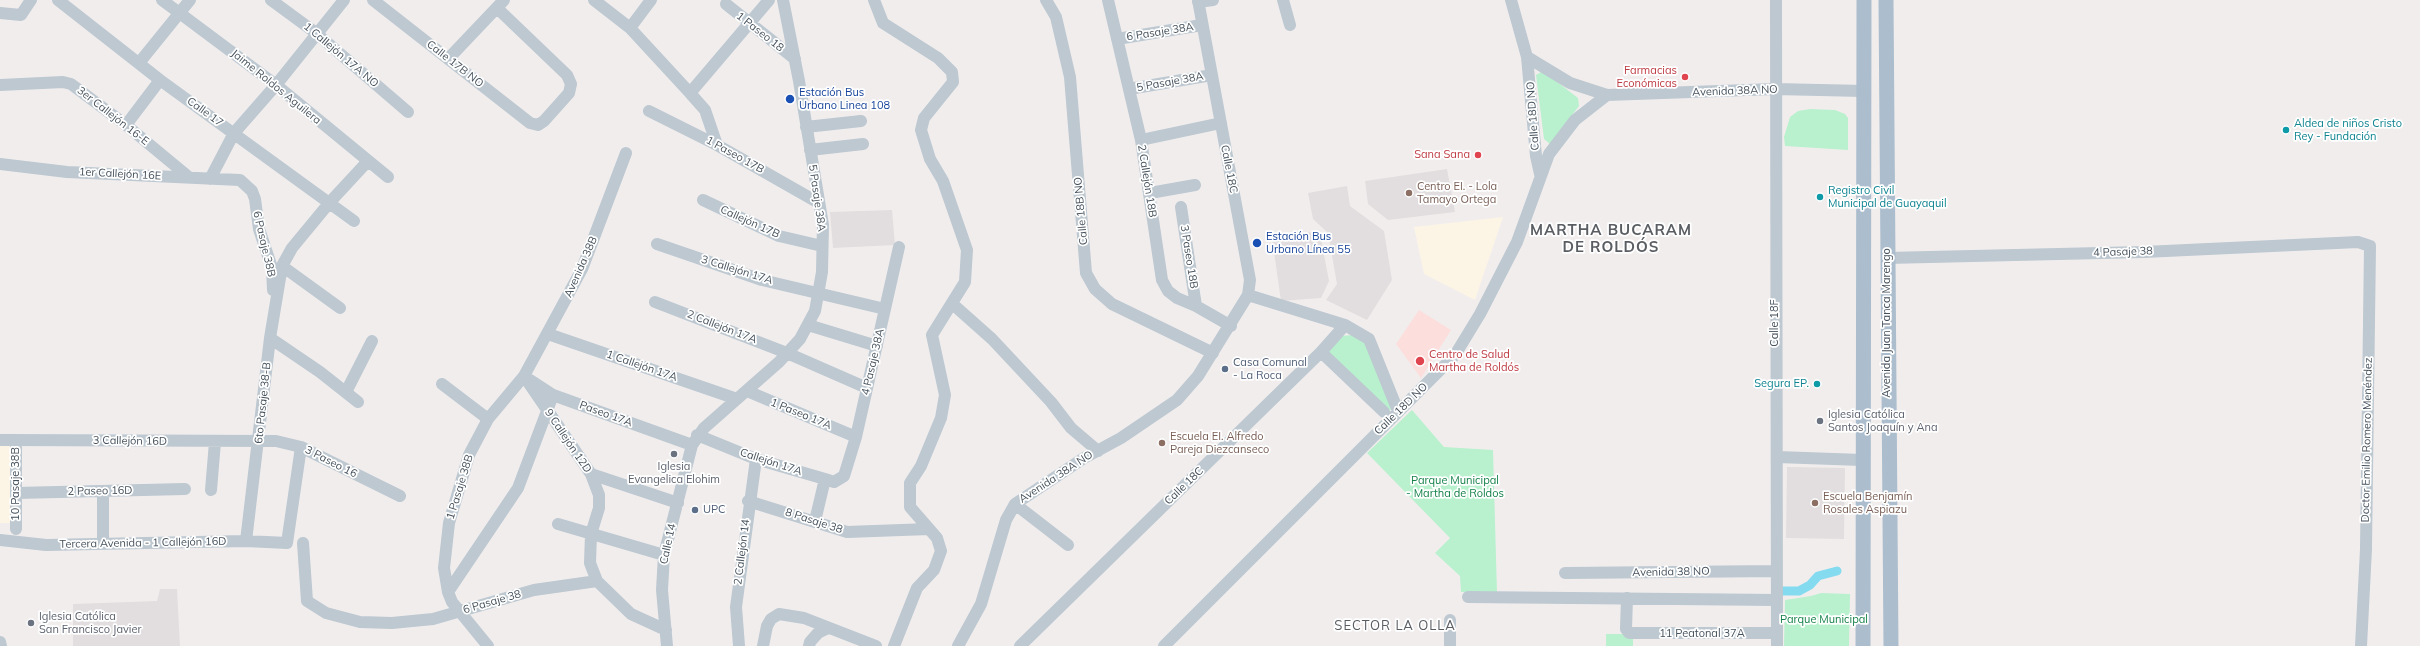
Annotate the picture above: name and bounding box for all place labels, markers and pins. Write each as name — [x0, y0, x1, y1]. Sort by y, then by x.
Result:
place label: Farmacias Económicas — [1617, 64, 1677, 90]
marker: Farmacias Económicas — [1680, 72, 1690, 82]
place label: Estación Bus Urbano Linea 108 — [799, 86, 890, 112]
marker: Estación Bus Urbano Linea 108 — [784, 93, 796, 105]
place label: Aldea de niños Cristo Rey - Fundación — [2294, 117, 2402, 143]
marker: Aldea de niños Cristo Rey - Fundación — [2281, 125, 2291, 135]
place label: Sana Sana — [1414, 148, 1470, 162]
marker: Sana Sana — [1473, 150, 1483, 160]
place label: Centro EI. - Lola Tamayo Ortega — [1417, 180, 1497, 206]
place label: Registro Civil Municipal de Guayaquil — [1828, 184, 1947, 210]
marker: Centro EI. - Lola Tamayo Ortega — [1404, 188, 1414, 198]
marker: Registro Civil Municipal de Guayaquil — [1815, 192, 1825, 202]
place label: Estación Bus Urbano Línea 55 — [1266, 230, 1351, 256]
marker: Estación Bus Urbano Línea 55 — [1251, 237, 1263, 249]
place label: Centro de Salud Martha de Roldós — [1429, 348, 1519, 374]
marker: Centro de Salud Martha de Roldós — [1414, 355, 1426, 367]
place label: Casa Comunal - La Roca — [1233, 356, 1307, 382]
marker: Casa Comunal - La Roca — [1220, 364, 1230, 374]
place label: Segura EP. — [1754, 377, 1809, 391]
marker: Segura EP. — [1812, 379, 1822, 389]
place label: Iglesia Católica Santos Joaquín y Ana — [1828, 408, 1938, 434]
marker: Iglesia Católica Santos Joaquín y Ana — [1815, 416, 1825, 426]
place label: Escuela EI. Alfredo Pareja Diezcanseco — [1170, 430, 1269, 456]
marker: Escuela EI. Alfredo Pareja Diezcanseco — [1157, 438, 1167, 448]
marker: Iglesia Evangelica Elohim — [669, 449, 679, 459]
place label: Iglesia Evangelica Elohim — [628, 460, 720, 486]
place label: Escuela Benjamín Rosales Aspiazu — [1823, 490, 1913, 516]
marker: Escuela Benjamín Rosales Aspiazu — [1810, 498, 1820, 508]
place label: UPC — [703, 503, 726, 517]
marker: UPC — [690, 505, 700, 515]
place label: Iglesia Católica San Francisco Javier — [39, 610, 141, 636]
marker: Iglesia Católica San Francisco Javier — [26, 618, 36, 628]

